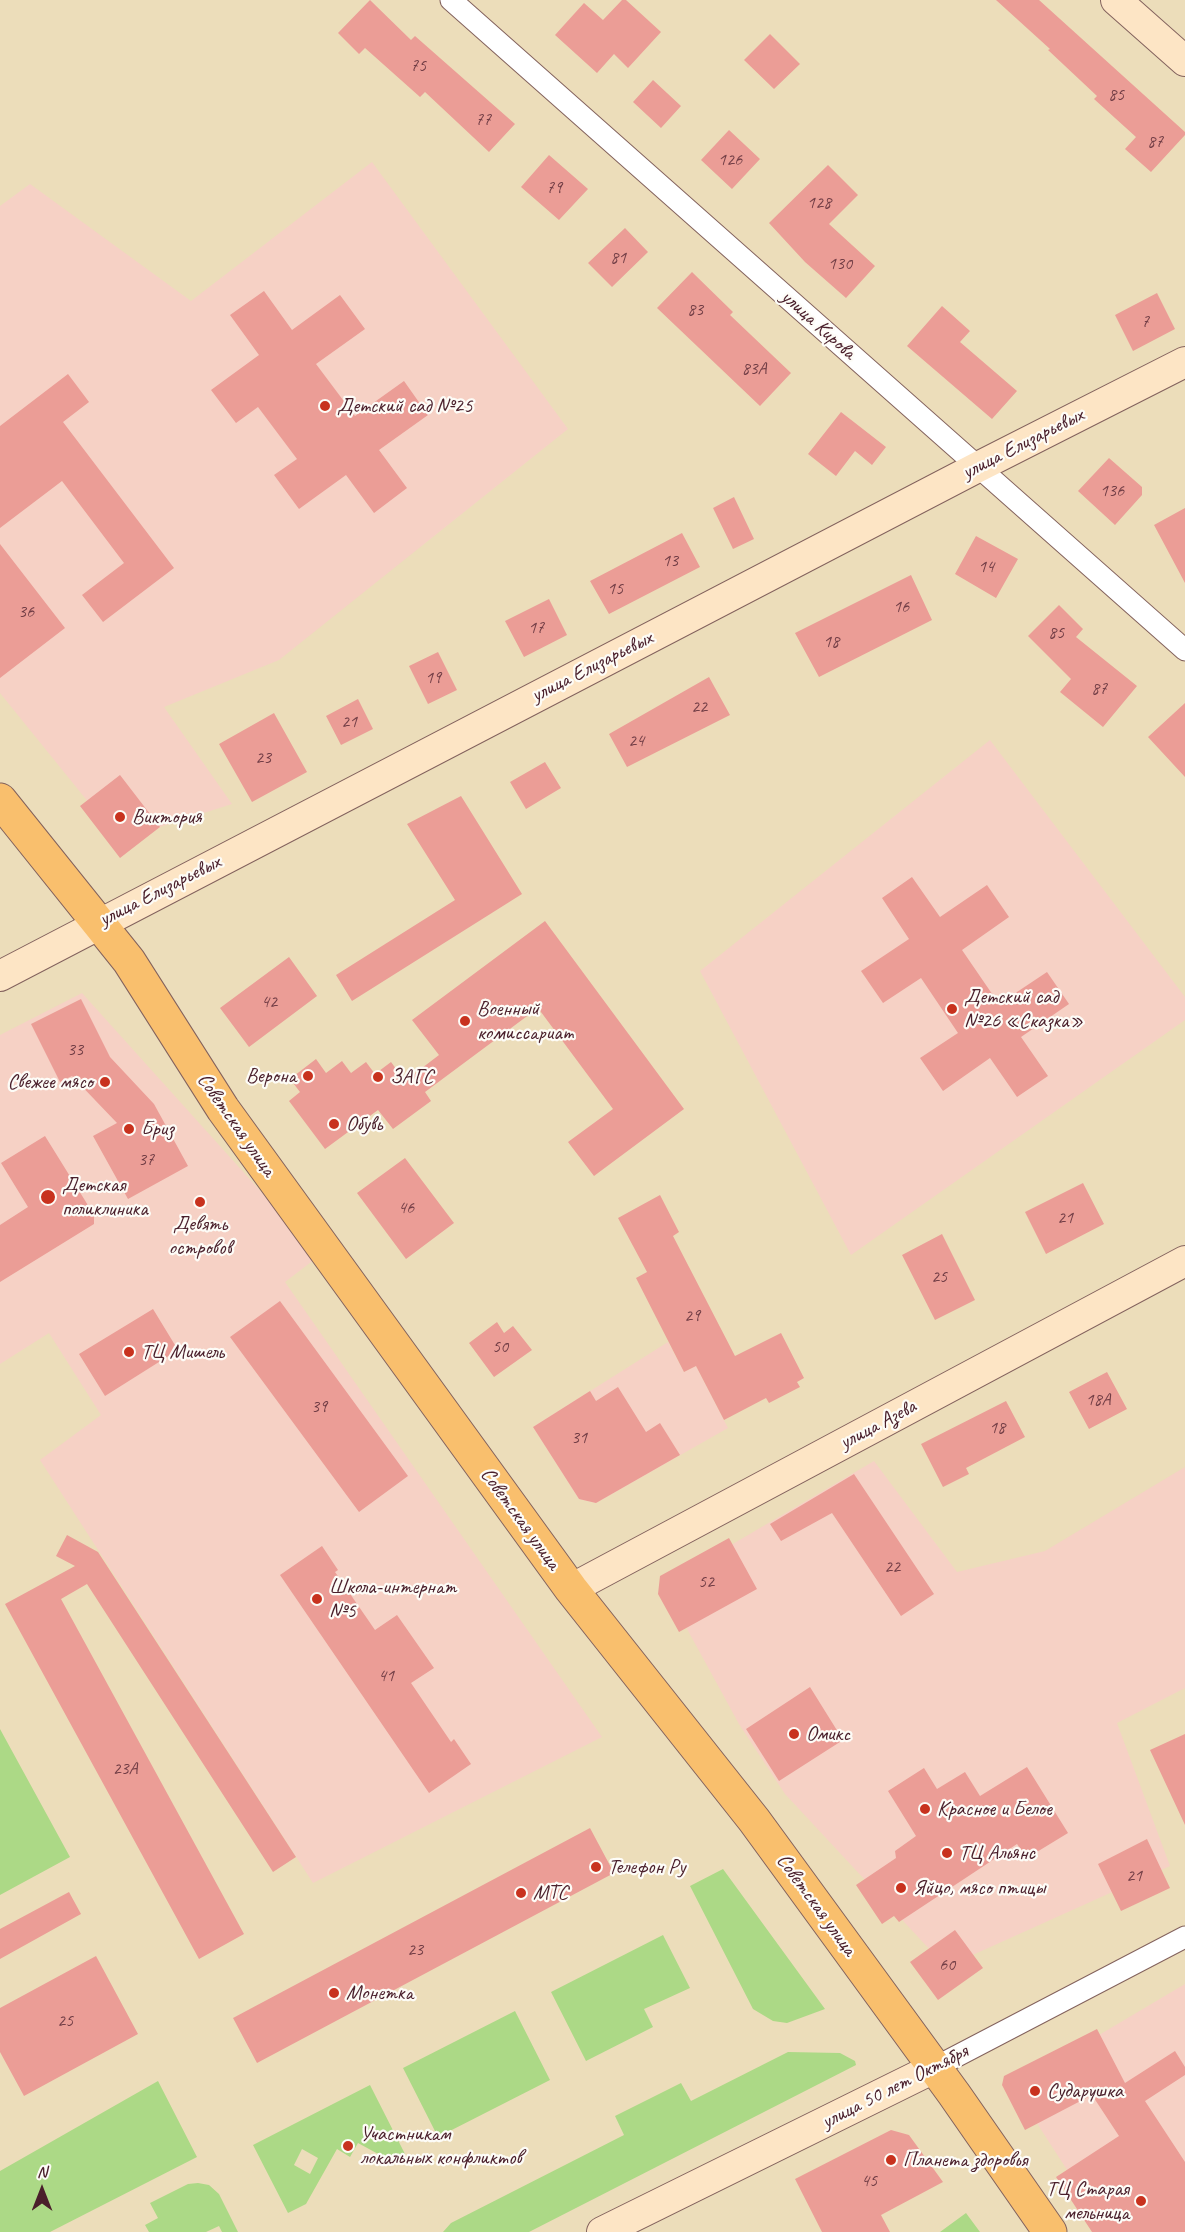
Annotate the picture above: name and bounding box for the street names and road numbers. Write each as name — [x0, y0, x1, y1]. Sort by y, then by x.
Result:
street label: улица Кирова — [775, 285, 861, 365]
street label: улица Елизарьевых — [958, 403, 1088, 485]
street label: улица Елизарьевых — [527, 626, 657, 708]
street label: улица Елизарьевых — [95, 850, 225, 932]
street label: Советская улица — [191, 1068, 281, 1182]
street label: улица Азева — [835, 1394, 921, 1456]
street label: Советская улица — [474, 1463, 566, 1575]
street label: Советская улица — [770, 1849, 862, 1961]
street label: улица 50 лет Октября — [818, 2039, 972, 2135]

